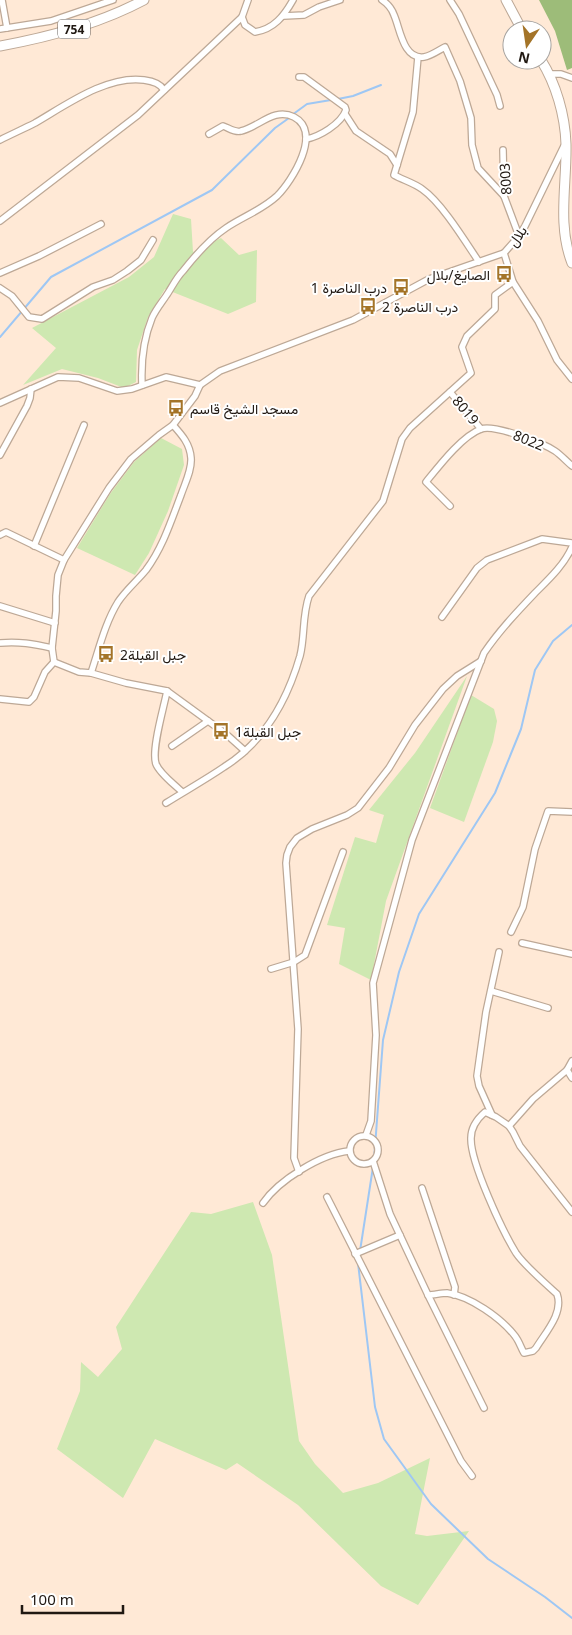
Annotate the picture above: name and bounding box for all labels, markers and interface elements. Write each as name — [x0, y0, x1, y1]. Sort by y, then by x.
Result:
road number: 754 — [58, 20, 90, 38]
north arrow — [502, 20, 552, 70]
text: N — [516, 48, 532, 69]
street label: 8003 — [494, 162, 516, 196]
street label: بلال — [503, 222, 532, 251]
bus stop icon: الصايغ/بلال — [494, 264, 514, 284]
place label: الصايغ/بلال — [427, 265, 490, 286]
bus stop icon: درب الناصرة 1 — [391, 277, 411, 297]
place label: درب الناصرة 1 — [311, 278, 387, 297]
bus stop icon: درب الناصرة 2 — [358, 296, 378, 316]
place label: درب الناصرة 2 — [382, 297, 458, 316]
street label: 8019 — [448, 392, 484, 428]
bus stop icon: مسجد الشيخ قاسم — [166, 398, 186, 418]
place label: مسجد الشيخ قاسم — [190, 399, 298, 420]
street label: 8022 — [511, 425, 547, 455]
bus stop icon: جبل القبلة2 — [96, 644, 116, 664]
place label: جبل القبلة2 — [120, 645, 186, 664]
bus stop icon: جبل القبلة1 — [211, 721, 231, 741]
place label: جبل القبلة1 — [235, 722, 301, 741]
scale bar — [22, 1582, 124, 1614]
text: 100 m — [30, 1589, 74, 1609]

